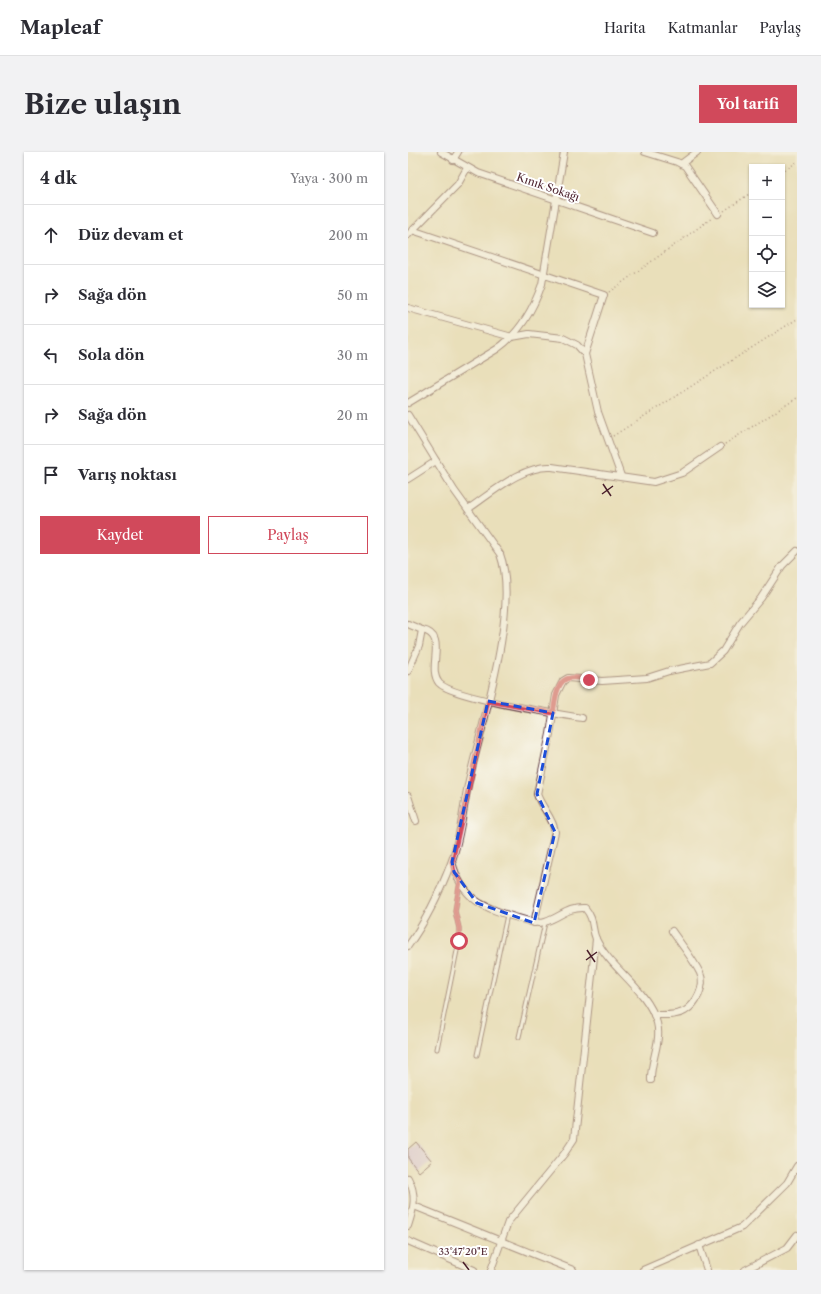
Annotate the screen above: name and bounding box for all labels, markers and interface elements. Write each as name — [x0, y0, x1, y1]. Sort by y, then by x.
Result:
text: Mapleaf — [20, 16, 101, 39]
text: Harita — [604, 19, 646, 37]
text: Katmanlar — [668, 19, 738, 37]
text: Paylaş — [760, 19, 801, 37]
button: Yol tarifi — [699, 85, 797, 123]
text: Bize ulaşın — [24, 87, 181, 121]
map controls — [749, 164, 785, 308]
button: + — [749, 164, 785, 200]
text: 4 dk — [40, 168, 77, 188]
text: Yaya · 300 m — [290, 170, 368, 186]
street label: Kınık Sokağı — [515, 170, 582, 204]
button: − — [749, 200, 785, 236]
icon: ahead — [40, 224, 62, 246]
text: Düz devam et — [78, 225, 183, 244]
text: 200 m — [328, 227, 368, 243]
button: locate — [749, 236, 785, 272]
button: layers — [749, 272, 785, 308]
icon: right — [40, 284, 62, 306]
text: Sağa dön — [78, 285, 147, 304]
text: 50 m — [337, 287, 368, 303]
icon: left — [40, 344, 62, 366]
text: Sola dön — [78, 345, 145, 364]
text: 30 m — [337, 347, 368, 363]
icon: right — [40, 404, 62, 426]
text: Sağa dön — [78, 405, 147, 424]
text: 20 m — [337, 407, 368, 423]
icon: arrive — [40, 464, 62, 486]
text: Varış noktası — [78, 465, 177, 484]
button: Kaydet — [40, 516, 200, 554]
button: Paylaş — [208, 516, 368, 554]
route end — [580, 671, 598, 689]
route start — [450, 932, 468, 950]
text: 33°47'20"E — [438, 1245, 488, 1258]

